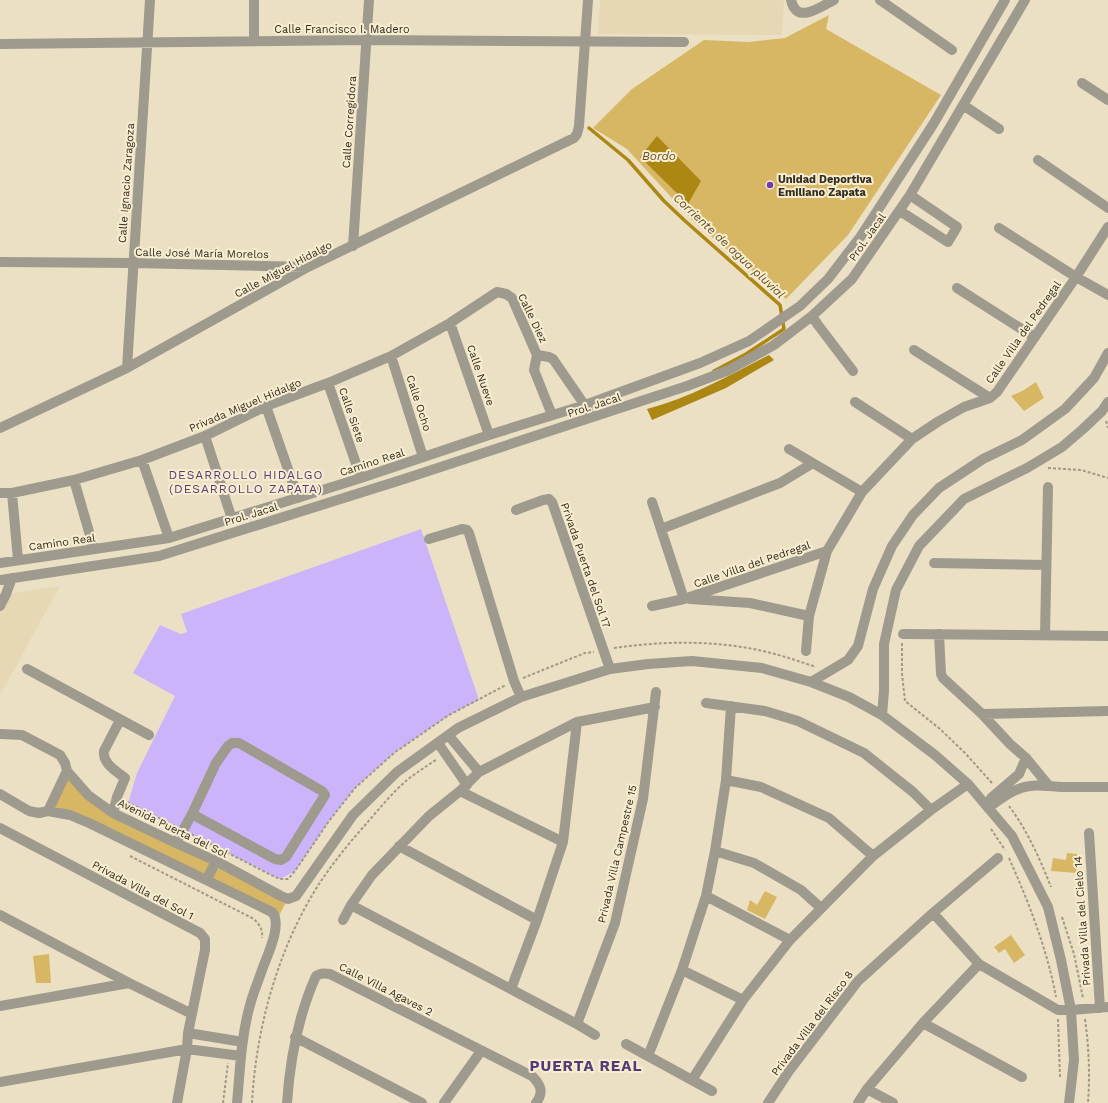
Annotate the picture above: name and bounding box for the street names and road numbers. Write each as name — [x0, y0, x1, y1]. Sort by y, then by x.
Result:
street label: Calle Francisco I. Madero — [274, 23, 410, 36]
street label: Calle Corregidora — [340, 75, 359, 169]
street label: Calle Ignacio Zaragoza — [116, 123, 137, 243]
street label: Prol. Jacal — [846, 210, 889, 264]
street label: Calle Miguel Hidalgo — [232, 238, 334, 301]
street label: Calle José María Morelos — [135, 246, 269, 261]
street label: Calle Villa del Pedregal — [983, 278, 1064, 386]
street label: Calle Diez — [515, 291, 550, 345]
street label: Calle Nueve — [464, 343, 497, 407]
street label: Calle Ocho — [403, 373, 434, 433]
street label: Privada Miguel Hidalgo — [187, 376, 303, 435]
street label: Calle Siete — [336, 386, 367, 445]
street label: Prol. Jacal — [566, 391, 623, 420]
street label: Camino Real — [338, 446, 407, 479]
street label: Prol. Jacal — [223, 500, 280, 529]
street label: Privada Puerta del Sol 17 — [558, 501, 613, 629]
street label: Camino Real — [28, 531, 97, 554]
street label: Calle Villa del Pedregal — [692, 538, 813, 591]
street label: Privada Villa Campestre 15 — [595, 784, 640, 925]
street label: Avenida Puerta del Sol — [116, 796, 230, 861]
street label: Privada Villa del Cielo 14 — [1071, 855, 1094, 986]
street label: Privada Villa del Sol 1 — [90, 858, 196, 923]
street label: Calle Villa Agaves 2 — [337, 960, 435, 1019]
street label: Privada Villa del Risco 8 — [769, 968, 856, 1078]

